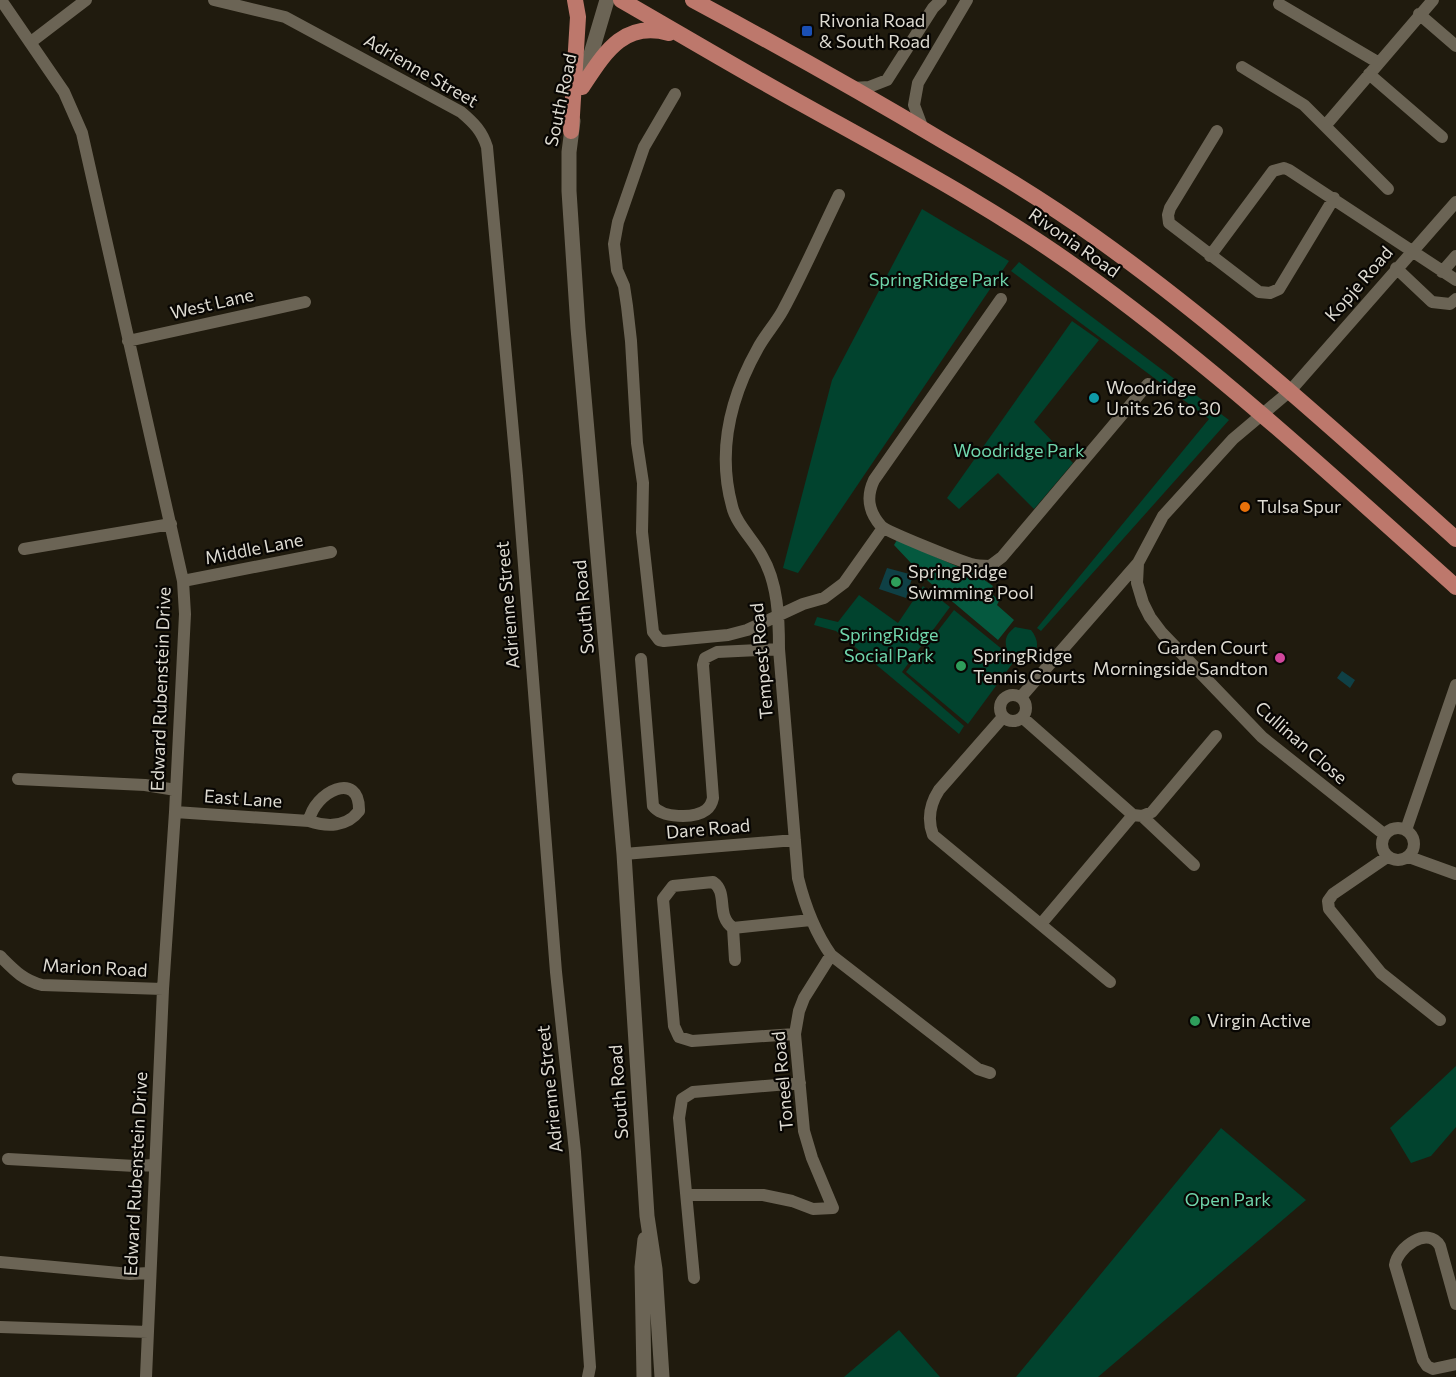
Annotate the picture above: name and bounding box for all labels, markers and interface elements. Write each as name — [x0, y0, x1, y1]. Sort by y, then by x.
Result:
place label: Rivonia Road & South Road — [819, 9, 930, 52]
marker: Rivonia Road & South Road — [800, 24, 814, 38]
street label: Adrienne Street — [360, 29, 483, 112]
street label: South Road — [539, 51, 581, 148]
street label: Rivonia Road — [1025, 203, 1124, 282]
street label: Kopje Road — [1320, 241, 1397, 325]
park label: SpringRidge Park — [869, 268, 1009, 290]
street label: West Lane — [168, 283, 256, 323]
place label: Woodridge Units 26 to 30 — [1106, 376, 1221, 419]
marker: Woodridge Units 26 to 30 — [1087, 391, 1101, 405]
park label: Woodridge Park — [953, 439, 1085, 461]
place label: Tulsa Spur — [1257, 495, 1341, 517]
marker: Tulsa Spur — [1238, 500, 1252, 514]
street label: Middle Lane — [203, 528, 305, 568]
street label: Adrienne Street — [490, 540, 524, 670]
street label: South Road — [568, 559, 598, 655]
place label: SpringRidge Swimming Pool — [908, 560, 1034, 603]
marker: SpringRidge Swimming Pool — [889, 575, 903, 589]
street label: Edward Rubenstein Drive — [145, 586, 175, 792]
street label: Tempest Road — [745, 602, 777, 720]
park label: SpringRidge Social Park — [839, 623, 939, 666]
place label: Garden Court Morningside Sandton — [1093, 636, 1268, 679]
place label: SpringRidge Tennis Courts — [973, 644, 1085, 687]
marker: Garden Court Morningside Sandton — [1273, 651, 1287, 665]
marker: SpringRidge Tennis Courts — [954, 659, 968, 673]
street label: Cullinan Close — [1251, 696, 1352, 788]
street label: East Lane — [203, 784, 283, 812]
street label: Dare Road — [665, 813, 751, 843]
street label: Marion Road — [42, 953, 148, 981]
place label: Virgin Active — [1207, 1009, 1311, 1031]
marker: Virgin Active — [1188, 1014, 1202, 1028]
street label: Adrienne Street — [531, 1024, 567, 1154]
street label: Toneel Road — [767, 1030, 797, 1132]
street label: South Road — [604, 1044, 632, 1140]
street label: Edward Rubenstein Drive — [119, 1071, 151, 1277]
park label: Open Park — [1185, 1188, 1271, 1210]

